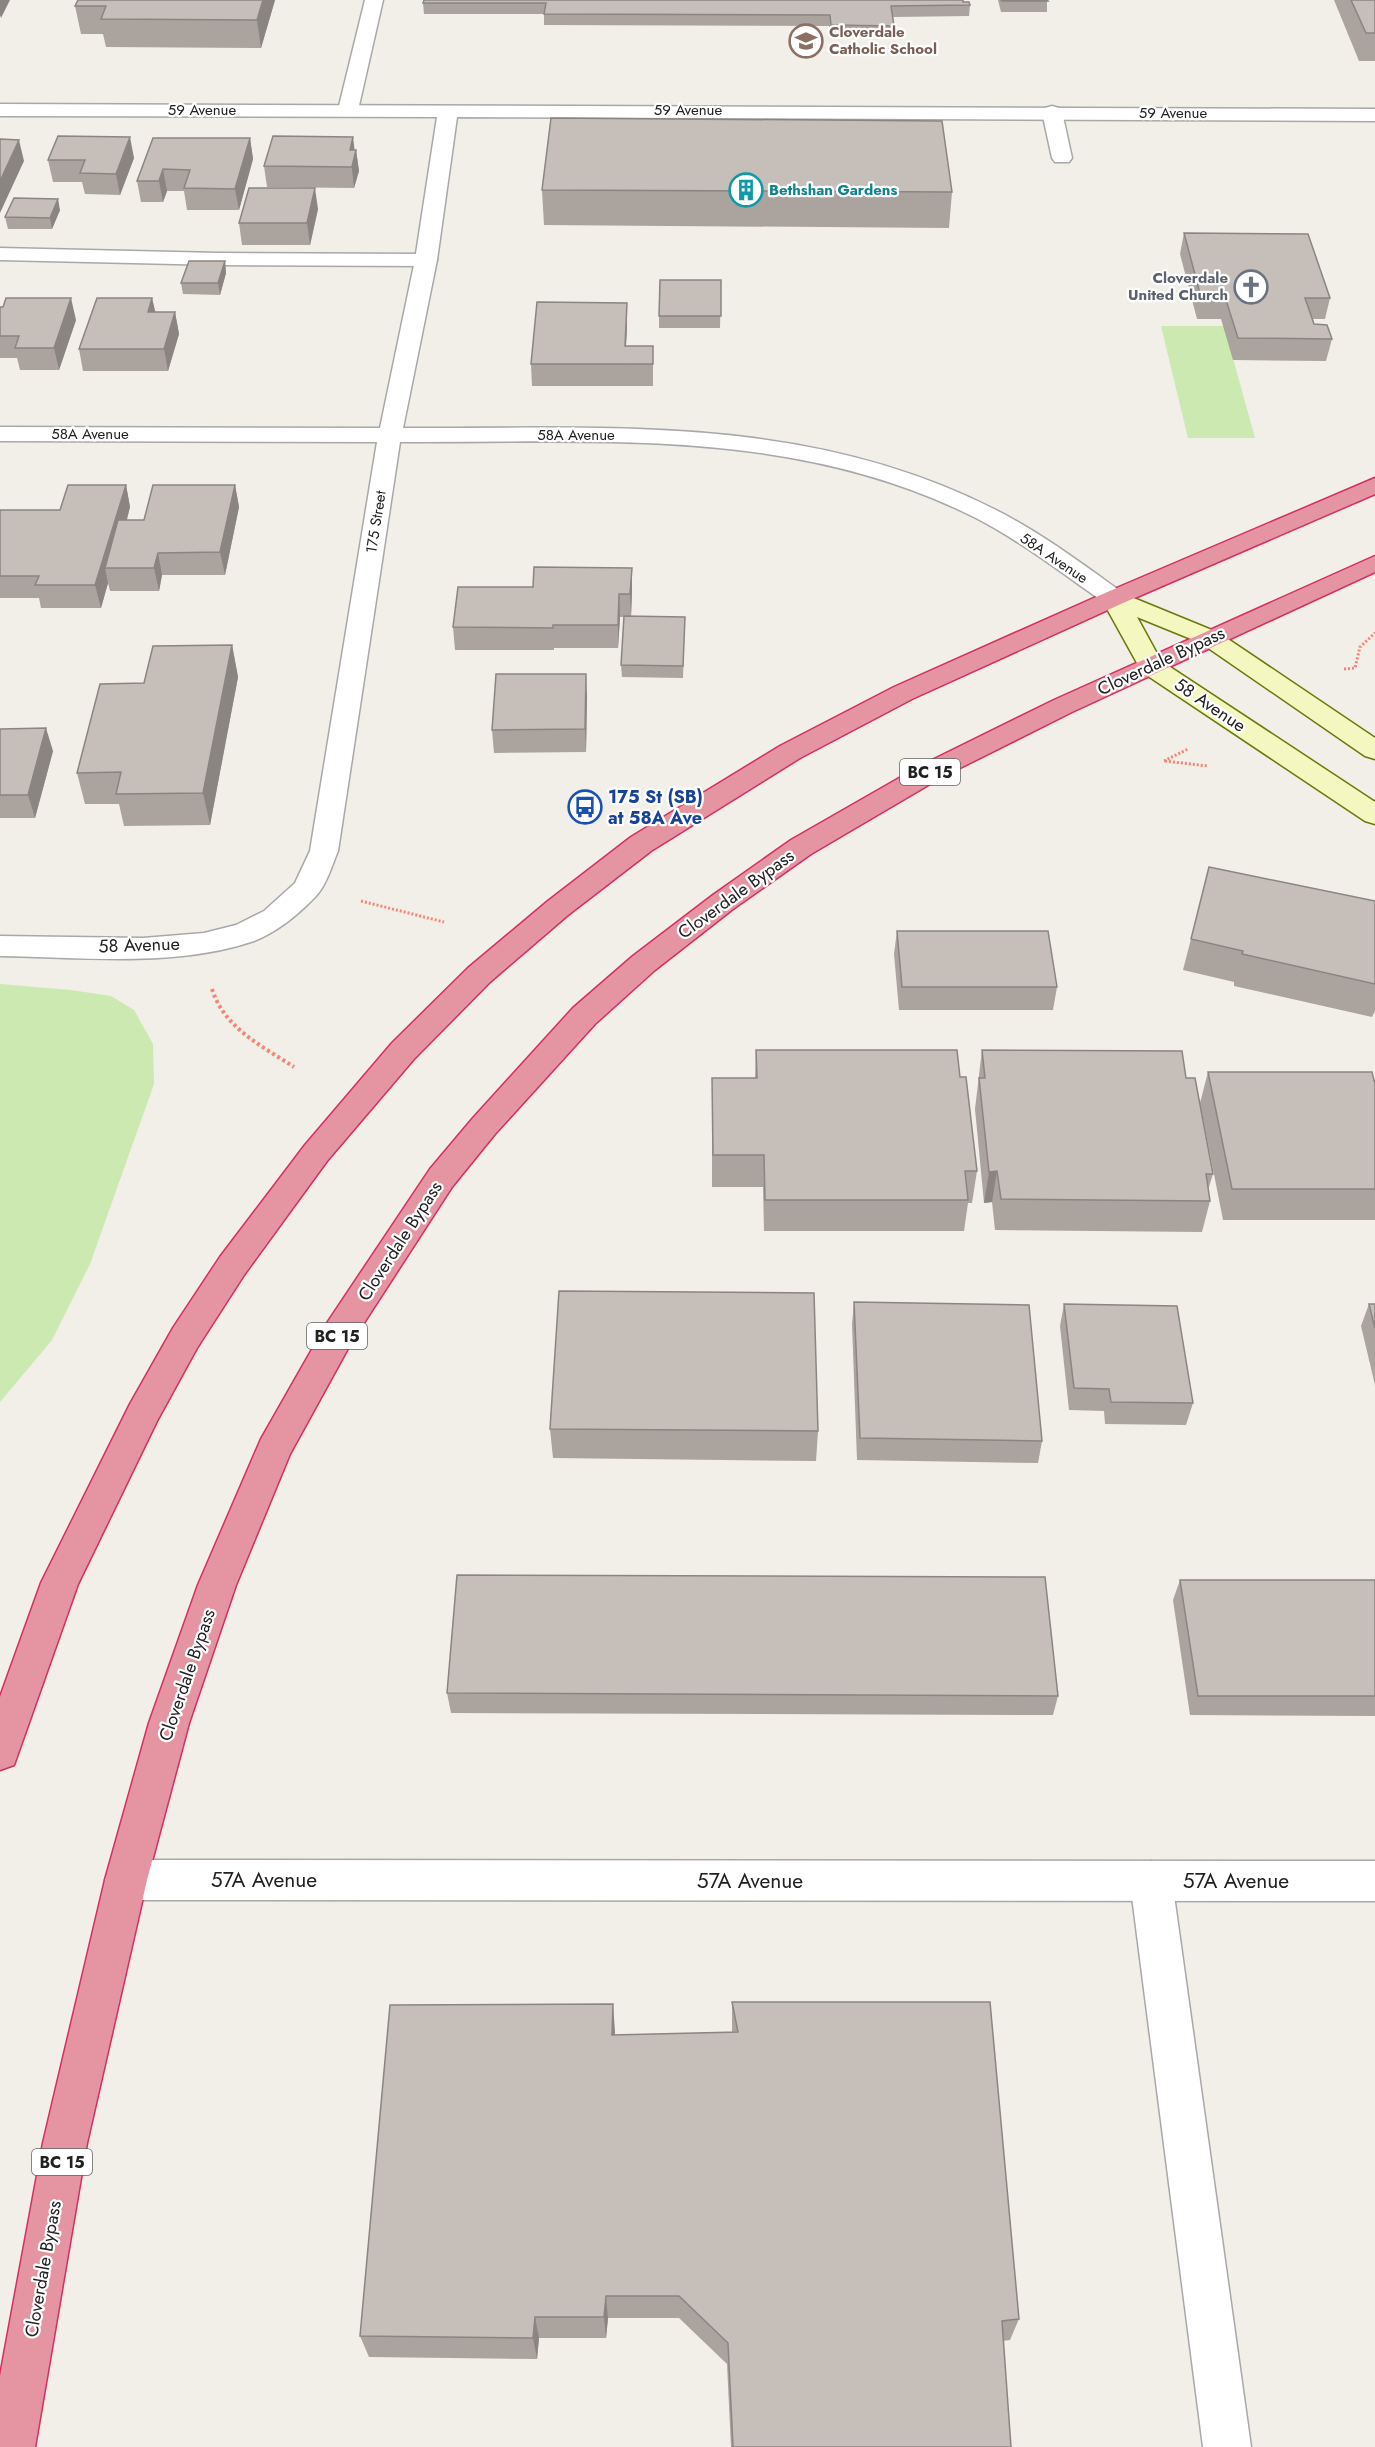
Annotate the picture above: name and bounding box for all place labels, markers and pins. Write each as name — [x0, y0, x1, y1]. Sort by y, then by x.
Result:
place label: Cloverdale Catholic School — [829, 21, 937, 60]
school or university icon: Cloverdale Catholic School — [788, 23, 824, 59]
building icon: Bethshan Gardens — [728, 172, 764, 208]
place label: Bethshan Gardens — [769, 179, 897, 201]
place label: Cloverdale United Church — [1128, 267, 1228, 306]
church icon: Cloverdale United Church — [1233, 269, 1269, 305]
place label: 175 St (SB) at 58A Ave — [608, 784, 703, 831]
bus stop icon: 175 St (SB) at 58A Ave — [567, 789, 603, 825]

